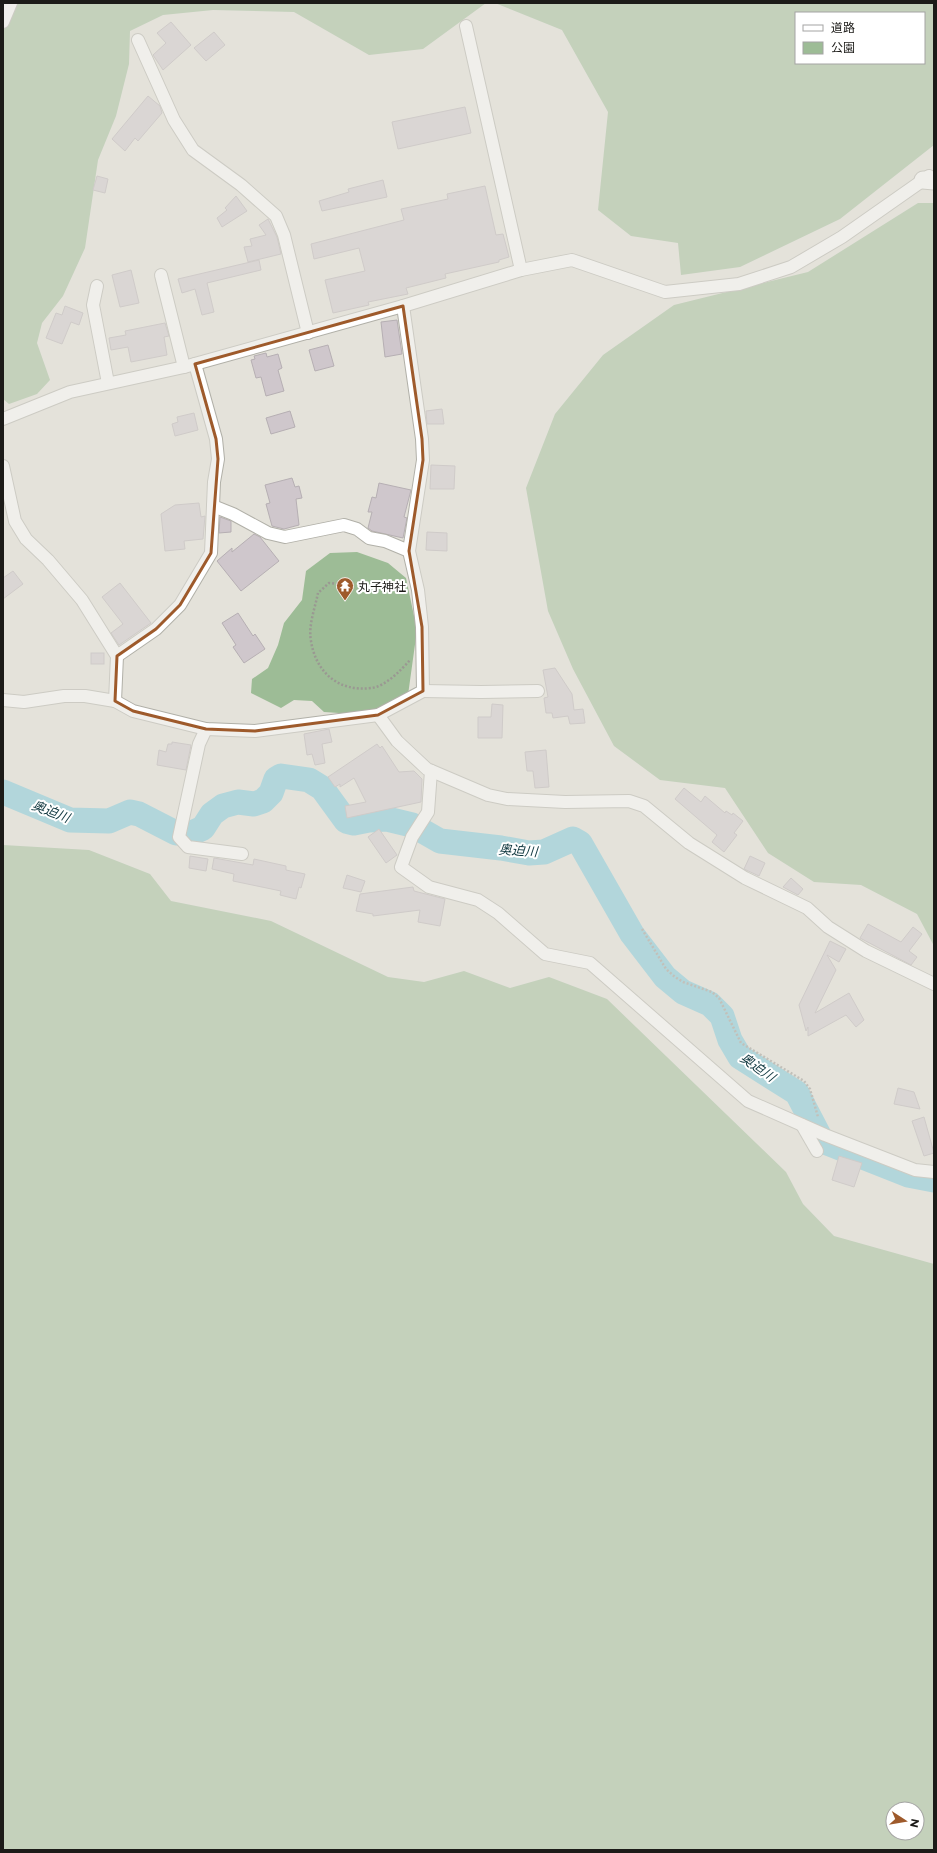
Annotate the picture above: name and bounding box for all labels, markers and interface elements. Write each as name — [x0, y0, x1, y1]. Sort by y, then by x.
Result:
legend — [795, 12, 925, 64]
text: 道路 — [831, 20, 855, 35]
text: 公園 — [831, 40, 855, 55]
temple icon: 丸子神社 — [335, 576, 355, 601]
place label: 丸子神社 — [358, 579, 406, 594]
water label: 奥迫川 — [30, 797, 74, 826]
water label: 奥迫川 — [498, 841, 540, 859]
water label: 奥迫川 — [737, 1049, 780, 1086]
north arrow — [885, 1801, 925, 1841]
text: N — [907, 1817, 923, 1829]

